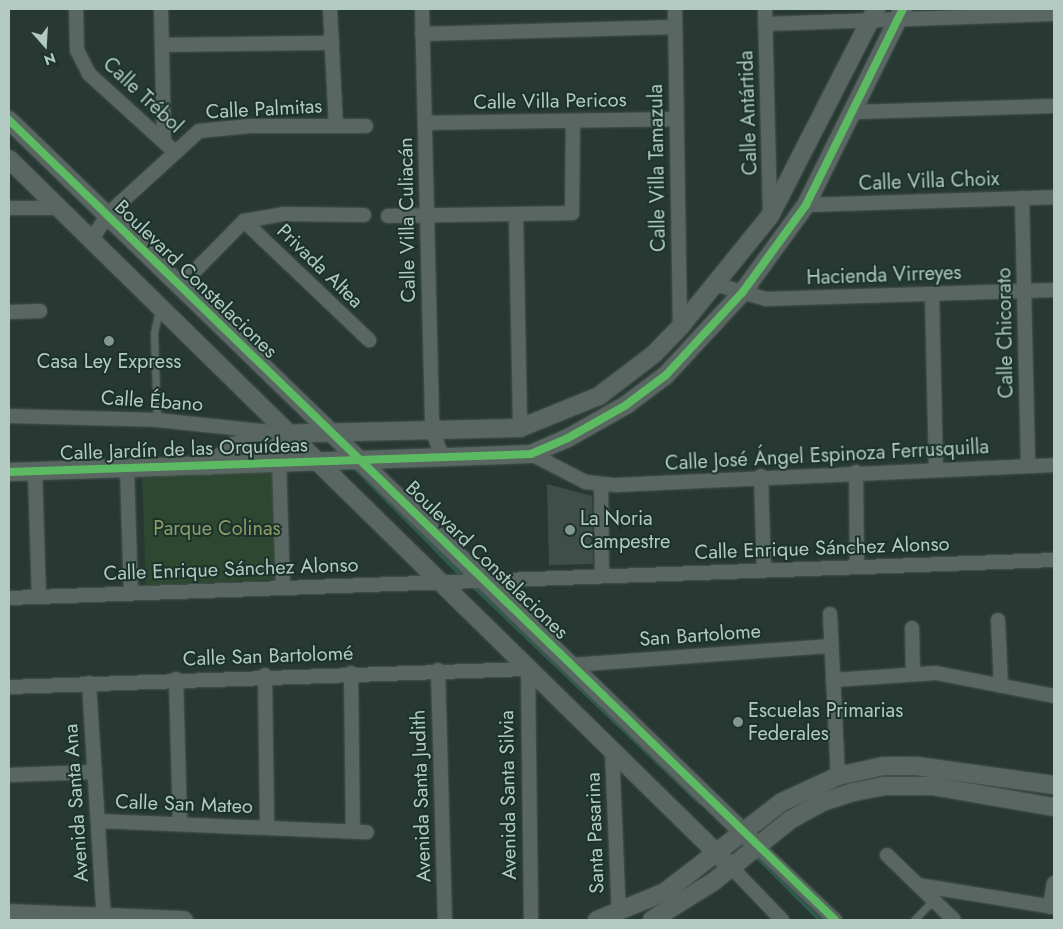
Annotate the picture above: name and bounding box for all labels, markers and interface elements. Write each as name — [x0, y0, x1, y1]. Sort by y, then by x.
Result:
north arrow — [20, 20, 70, 70]
text: N — [41, 48, 58, 70]
street label: Calle Antártida — [734, 50, 762, 176]
street label: Calle Trébol — [98, 52, 188, 138]
street label: Calle Villa Tamazula — [644, 84, 670, 252]
street label: Calle Villa Pericos — [473, 88, 627, 114]
street label: Calle Palmitas — [205, 94, 323, 124]
street label: Calle Villa Culiacán — [394, 137, 420, 303]
street label: Calle Villa Choix — [858, 167, 1000, 195]
street label: Boulevard Constelaciones — [110, 195, 282, 363]
street label: Privada Altea — [272, 219, 368, 313]
street label: Hacienda Virreyes — [806, 260, 962, 290]
street label: Calle Chicorato — [992, 267, 1018, 399]
marker: Casa Ley Express — [103, 335, 115, 347]
place label: Casa Ley Express — [37, 349, 181, 373]
street label: Calle Ébano — [100, 385, 204, 417]
street label: Calle Jardín de las Orquídeas — [60, 433, 308, 465]
street label: Calle José Ángel Espinoza Ferrusquilla — [664, 435, 990, 475]
street label: Boulevard Constelaciones — [401, 476, 573, 644]
place label: La Noria Campestre — [580, 506, 670, 553]
park label: Parque Colinas — [153, 516, 281, 540]
marker: La Noria Campestre — [564, 524, 576, 536]
street label: Calle Enrique Sánchez Alonso — [694, 532, 950, 564]
street label: Calle Enrique Sánchez Alonso — [103, 553, 359, 585]
street label: San Bartolome — [638, 619, 762, 651]
street label: Calle San Bartolomé — [182, 641, 354, 671]
place label: Escuelas Primarias Federales — [748, 698, 903, 745]
street label: Avenida Santa Judith — [406, 709, 436, 883]
street label: Avenida Santa Silvia — [495, 710, 521, 880]
marker: Escuelas Primarias Federales — [732, 716, 744, 728]
street label: Avenida Santa Ana — [58, 723, 94, 883]
street label: Santa Pasarina — [581, 772, 609, 894]
street label: Calle San Mateo — [115, 790, 253, 818]

